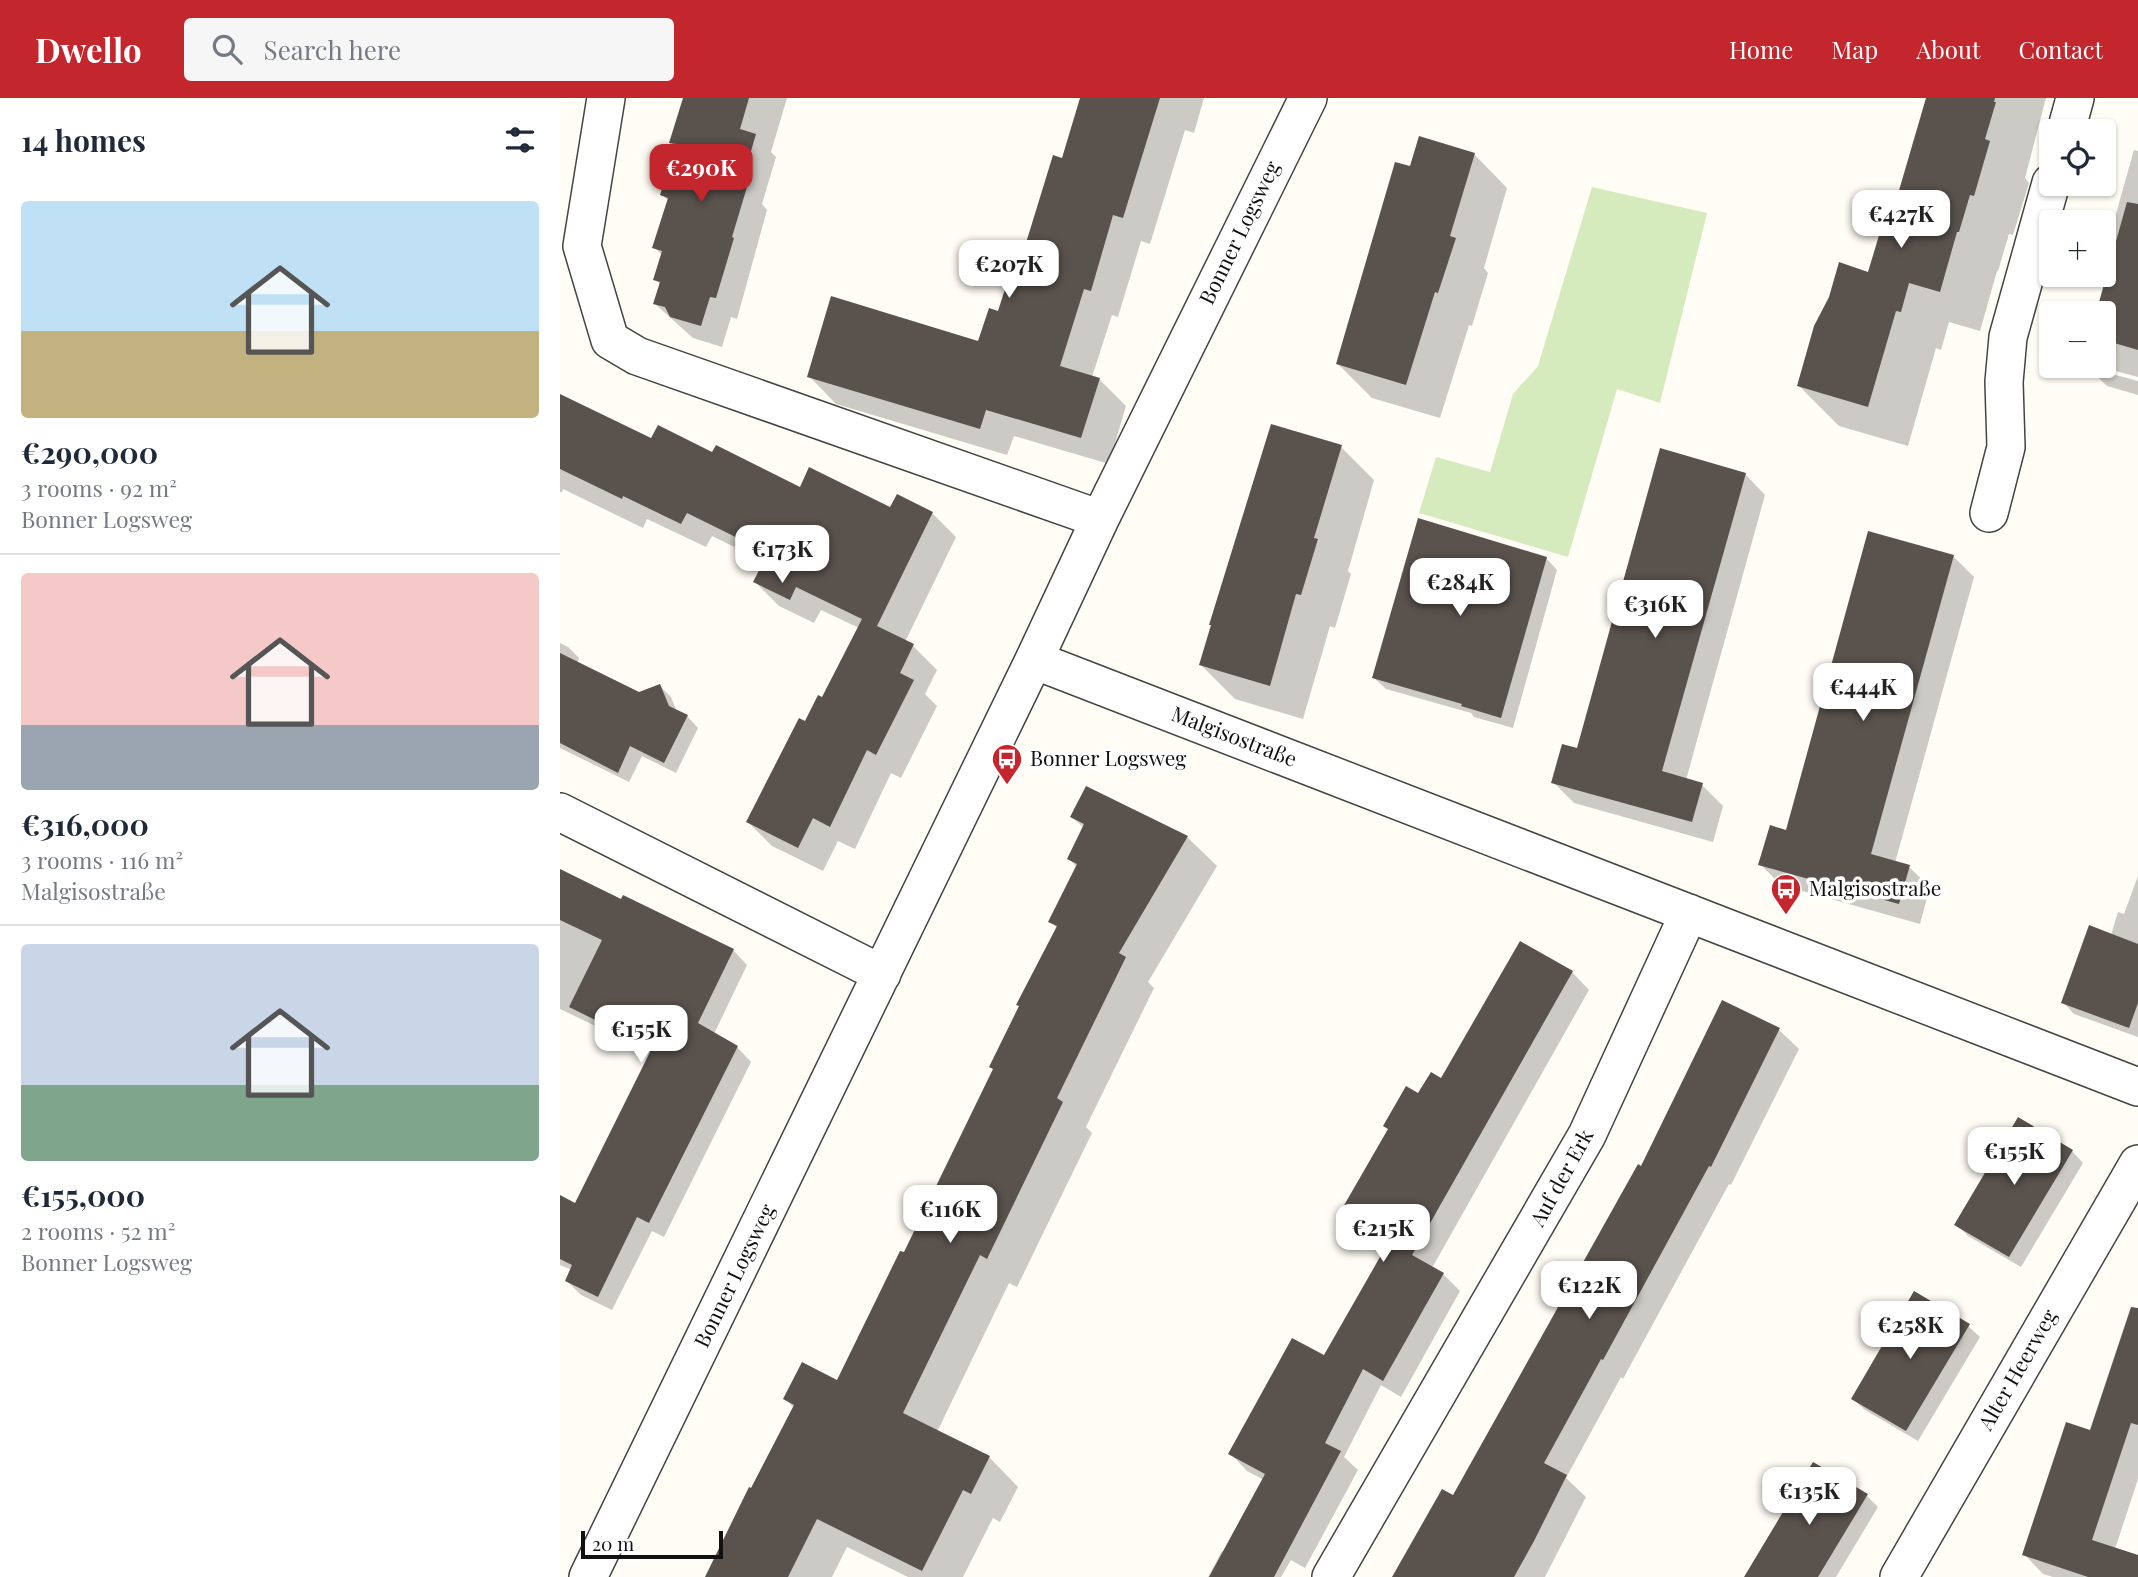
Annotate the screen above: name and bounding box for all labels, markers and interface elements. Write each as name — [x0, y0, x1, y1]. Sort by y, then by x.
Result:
search box — [184, 18, 674, 81]
text: Dwello — [35, 27, 142, 71]
icon: search — [208, 30, 246, 68]
text: Search here — [264, 32, 401, 67]
text: Home — [1729, 33, 1793, 65]
text: Map — [1831, 33, 1878, 65]
text: About — [1916, 33, 1980, 65]
text: Contact — [2018, 33, 2103, 65]
map controls — [2039, 119, 2116, 378]
button: locate — [2039, 119, 2116, 196]
text: 14 homes — [21, 120, 146, 160]
icon: filters — [501, 121, 539, 159]
pin: €290K — [652, 144, 750, 204]
text: €290K — [666, 151, 736, 182]
street label: Bonner Logsweg — [1191, 156, 1285, 309]
pin: €427K — [1852, 190, 1950, 250]
text: €427K — [1868, 197, 1934, 228]
button: + — [2039, 210, 2116, 287]
pin: €207K — [960, 240, 1058, 300]
icon: home — [217, 247, 343, 373]
text: €207K — [975, 247, 1043, 278]
button: − — [2039, 301, 2116, 378]
text: €290,000 — [21, 432, 158, 472]
text: 3 rooms · 92 m² — [21, 472, 177, 503]
text: Bonner Logsweg — [21, 503, 192, 534]
pin: €173K — [733, 526, 831, 585]
text: €173K — [751, 532, 813, 563]
pin: €284K — [1411, 559, 1509, 618]
text: €284K — [1426, 565, 1494, 596]
pin: €316K — [1606, 580, 1704, 640]
text: €316K — [1623, 587, 1687, 618]
icon: home — [217, 619, 343, 745]
pin: €444K — [1814, 664, 1912, 723]
text: €444K — [1829, 670, 1897, 701]
street label: Malgisostraße — [1168, 698, 1301, 772]
bus stop icon: Bonner Logsweg — [990, 742, 1024, 786]
place label: Bonner Logsweg — [1030, 743, 1186, 771]
text: €316,000 — [21, 804, 149, 844]
text: 3 rooms · 116 m² — [21, 844, 183, 875]
bus stop icon: Malgisostraße — [1769, 872, 1803, 916]
place label: Malgisostraße — [1809, 873, 1941, 901]
text: Malgisostraße — [21, 875, 166, 906]
icon: home — [217, 990, 343, 1116]
pin: €155K — [592, 1006, 690, 1065]
text: €155K — [611, 1012, 671, 1043]
street label: Auf der Erk — [1522, 1123, 1599, 1232]
pin: €155K — [1965, 1128, 2063, 1187]
text: €155K — [1984, 1134, 2044, 1165]
text: €155,000 — [21, 1175, 145, 1215]
pin: €116K — [901, 1186, 999, 1245]
text: €116K — [919, 1192, 981, 1223]
street label: Bonner Logsweg — [686, 1199, 780, 1352]
pin: €215K — [1334, 1204, 1432, 1264]
text: €215K — [1352, 1211, 1414, 1242]
text: 2 rooms · 52 m² — [21, 1215, 175, 1246]
text: Bonner Logsweg — [21, 1246, 192, 1277]
pin: €122K — [1540, 1262, 1638, 1321]
text: €122K — [1557, 1268, 1621, 1299]
pin: €258K — [1861, 1302, 1959, 1361]
street label: Alter Heerweg — [1970, 1303, 2062, 1435]
text: €258K — [1877, 1308, 1943, 1339]
pin: €135K — [1760, 1468, 1858, 1527]
text: €135K — [1778, 1474, 1840, 1505]
scale bar — [581, 1528, 723, 1560]
text: 20 m — [592, 1530, 634, 1556]

